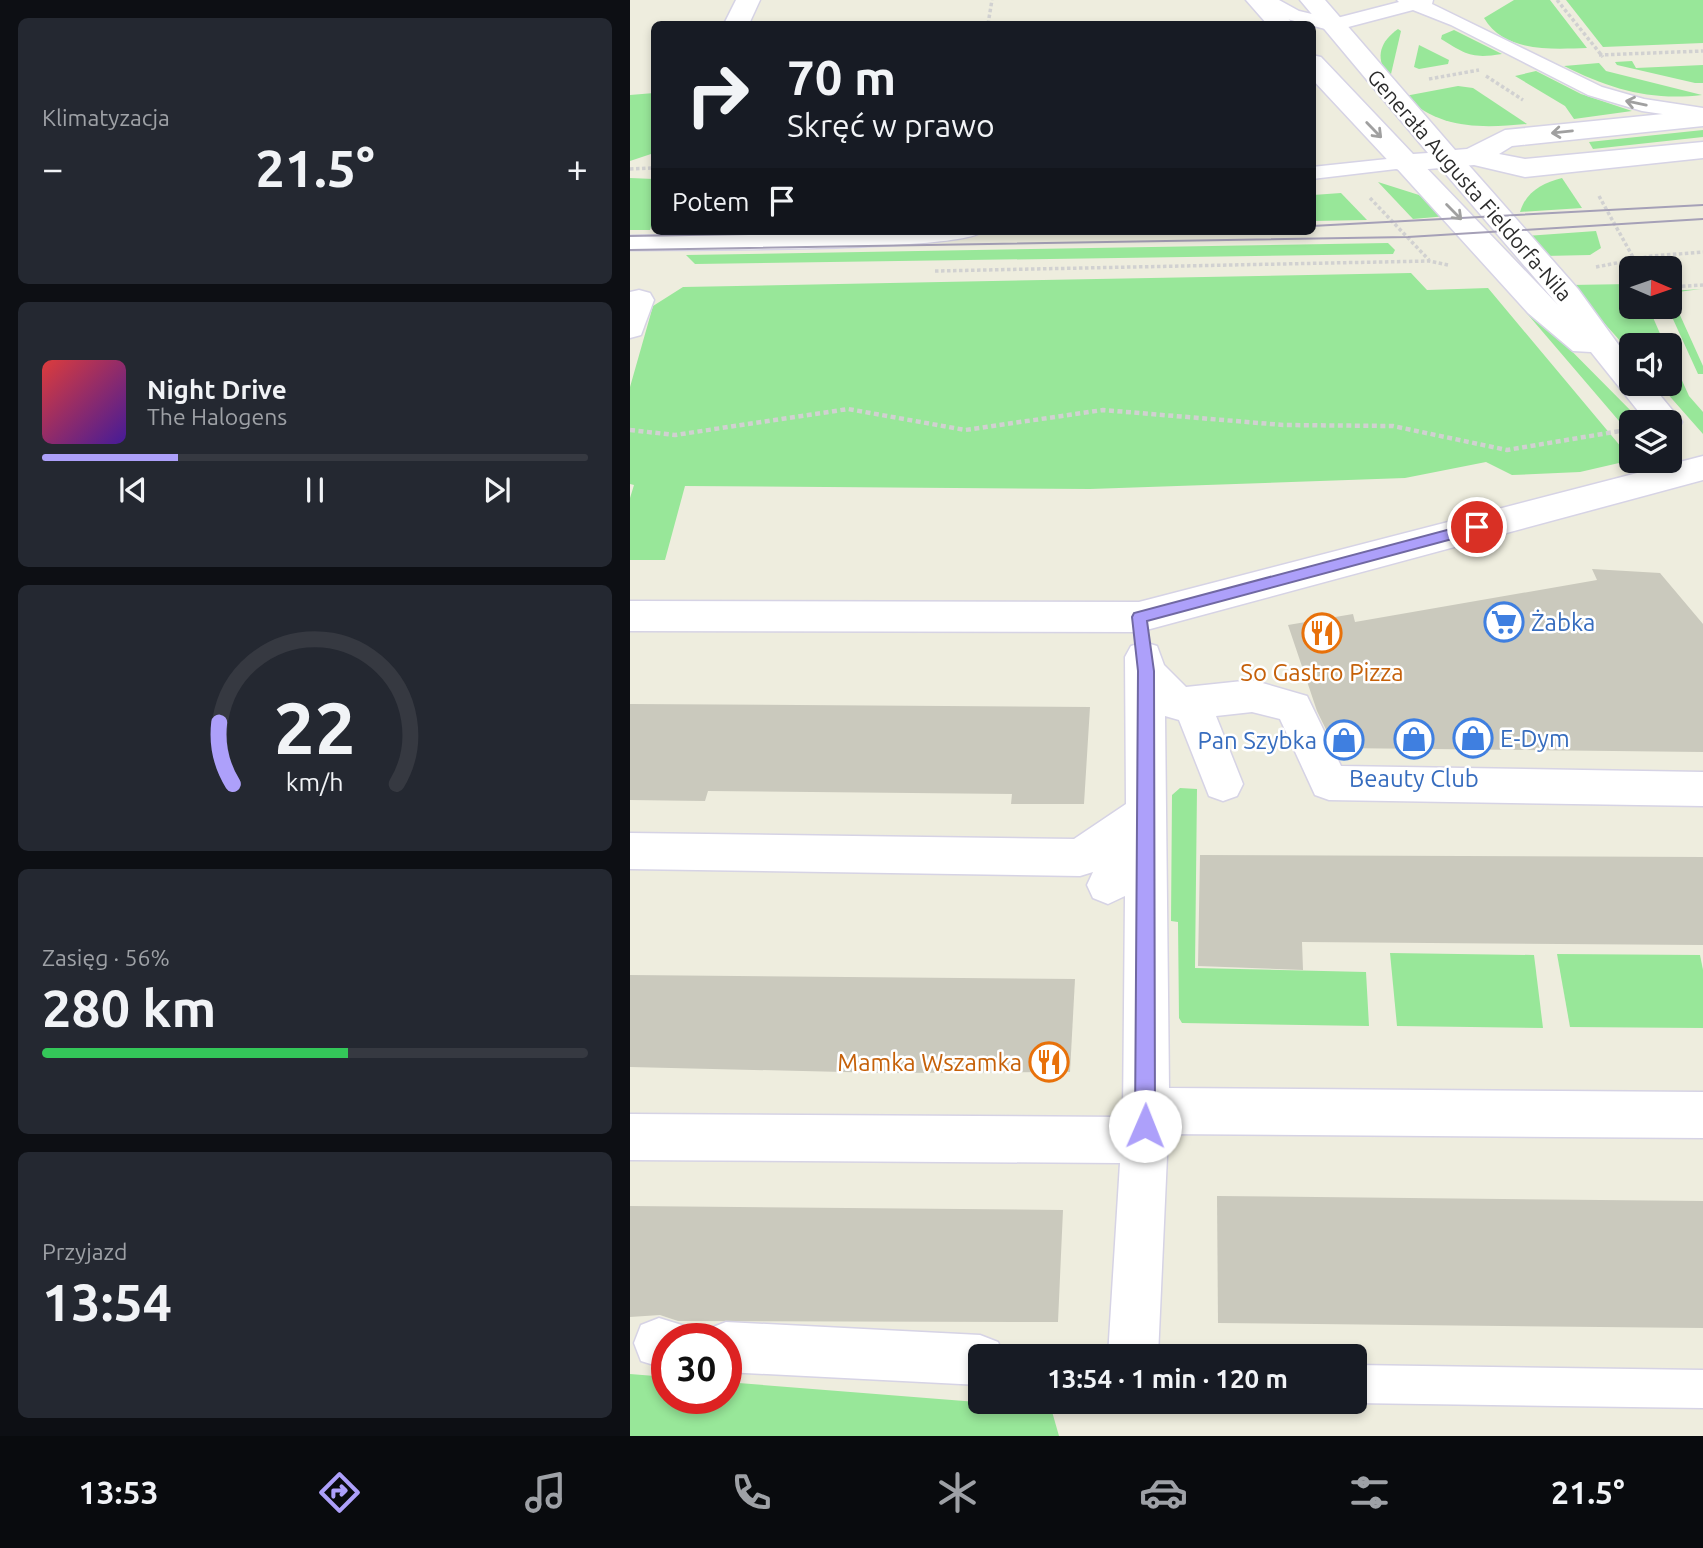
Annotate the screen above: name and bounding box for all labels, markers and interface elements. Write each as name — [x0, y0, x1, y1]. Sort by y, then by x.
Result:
icon: right — [672, 49, 763, 140]
text: 70 m — [787, 49, 896, 104]
street label: Generała Augusta Fieldorfa-Nila — [1363, 64, 1577, 306]
one-way arrow — [1625, 96, 1648, 110]
text: Klimatyzacja — [42, 105, 170, 130]
text: Skręć w prawo — [787, 107, 995, 143]
one-way arrow — [1366, 121, 1383, 138]
one-way arrow — [1551, 126, 1574, 139]
text: 21.5° — [255, 139, 375, 197]
text: − — [42, 147, 63, 189]
text: + — [567, 147, 588, 189]
icon: arrive — [763, 182, 801, 220]
text: Potem — [672, 187, 749, 216]
one-way arrow — [1446, 203, 1463, 220]
north arrow — [1619, 256, 1682, 318]
map controls — [1619, 256, 1682, 473]
button: sound — [1619, 333, 1682, 396]
text: Night Drive — [147, 375, 287, 404]
text: The Halogens — [147, 404, 287, 429]
button: layers — [1619, 410, 1682, 473]
icon: previous — [114, 471, 152, 509]
icon: pause — [296, 471, 334, 509]
icon: next — [478, 471, 516, 509]
pin — [1447, 497, 1507, 557]
icon: arrive — [1458, 508, 1496, 546]
supermarket icon: Żabka — [1483, 601, 1525, 643]
place label: Żabka — [1531, 609, 1595, 636]
restaurant icon: So Gastro Pizza — [1301, 612, 1343, 654]
place label: So Gastro Pizza — [1240, 659, 1404, 686]
text: 22 — [274, 686, 356, 768]
shop icon: E-Dym — [1452, 717, 1494, 759]
shop icon: Beauty Club — [1393, 718, 1435, 760]
shop icon: Pan Szybka — [1323, 719, 1365, 761]
place label: E-Dym — [1500, 725, 1570, 752]
place label: Pan Szybka — [1198, 727, 1317, 754]
place label: Beauty Club — [1349, 765, 1479, 792]
text: km/h — [286, 768, 344, 796]
text: Zasięg · 56% — [42, 945, 170, 970]
text: 280 km — [42, 979, 216, 1037]
restaurant icon: Mamka Wszamka — [1028, 1041, 1070, 1083]
place label: Mamka Wszamka — [837, 1049, 1022, 1076]
position arrow — [1108, 1089, 1182, 1163]
text: Przyjazd — [42, 1239, 127, 1264]
text: 13:54 — [42, 1273, 172, 1331]
speed limit sign: 30 — [651, 1323, 742, 1414]
text: 13:54 · 1 min · 120 m — [1047, 1364, 1288, 1393]
icon: directions — [315, 1468, 364, 1517]
icon: music — [521, 1468, 570, 1517]
icon: phone — [727, 1468, 776, 1517]
icon: climate — [933, 1468, 982, 1517]
icon: car — [1139, 1468, 1188, 1517]
icon: filters — [1345, 1468, 1394, 1517]
text: 13:53 — [78, 1474, 159, 1510]
text: 21.5° — [1551, 1474, 1624, 1510]

